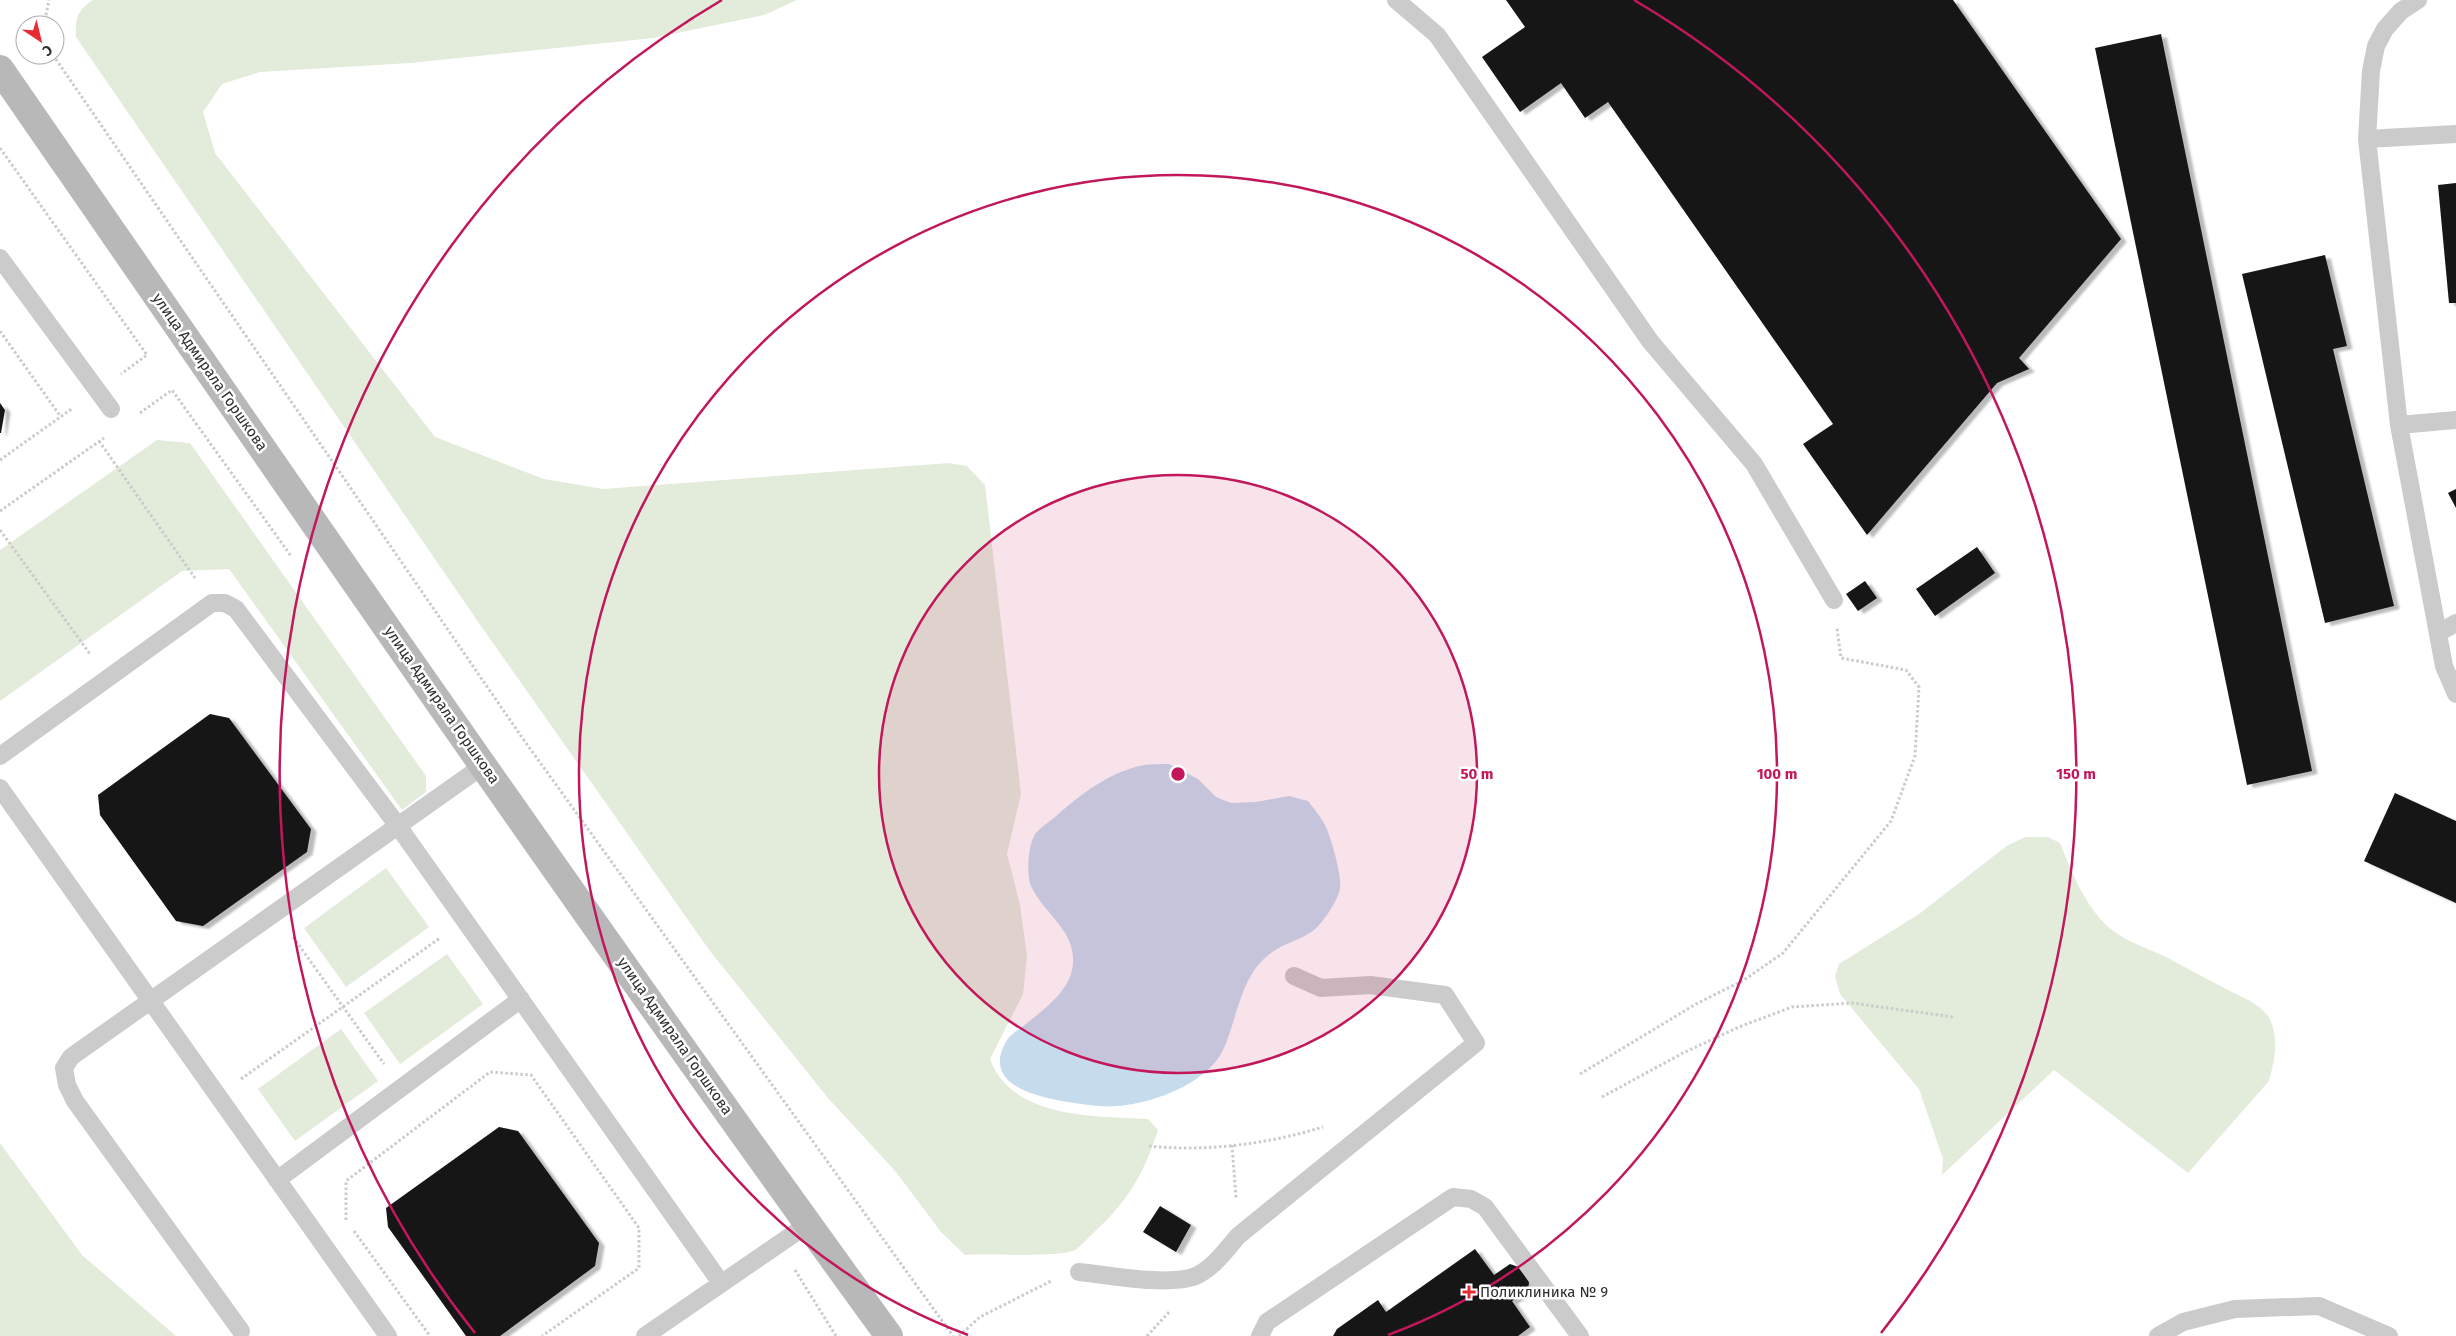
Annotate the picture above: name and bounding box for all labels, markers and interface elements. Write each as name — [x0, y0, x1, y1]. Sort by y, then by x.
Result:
north arrow — [15, 15, 65, 65]
text: С — [39, 41, 55, 60]
street label: улица Адмирала Горшкова — [149, 290, 271, 454]
street label: улица Адмирала Горшкова — [381, 623, 503, 787]
centre of rings — [1169, 765, 1187, 783]
text: 50 m — [1460, 765, 1494, 783]
text: 100 m — [1757, 765, 1797, 783]
text: 150 m — [2056, 765, 2096, 783]
street label: улица Адмирала Горшкова — [614, 954, 736, 1118]
place label: Поликлиника № 9 — [1480, 1283, 1608, 1301]
marker: Поликлиника № 9 — [1462, 1285, 1476, 1299]

